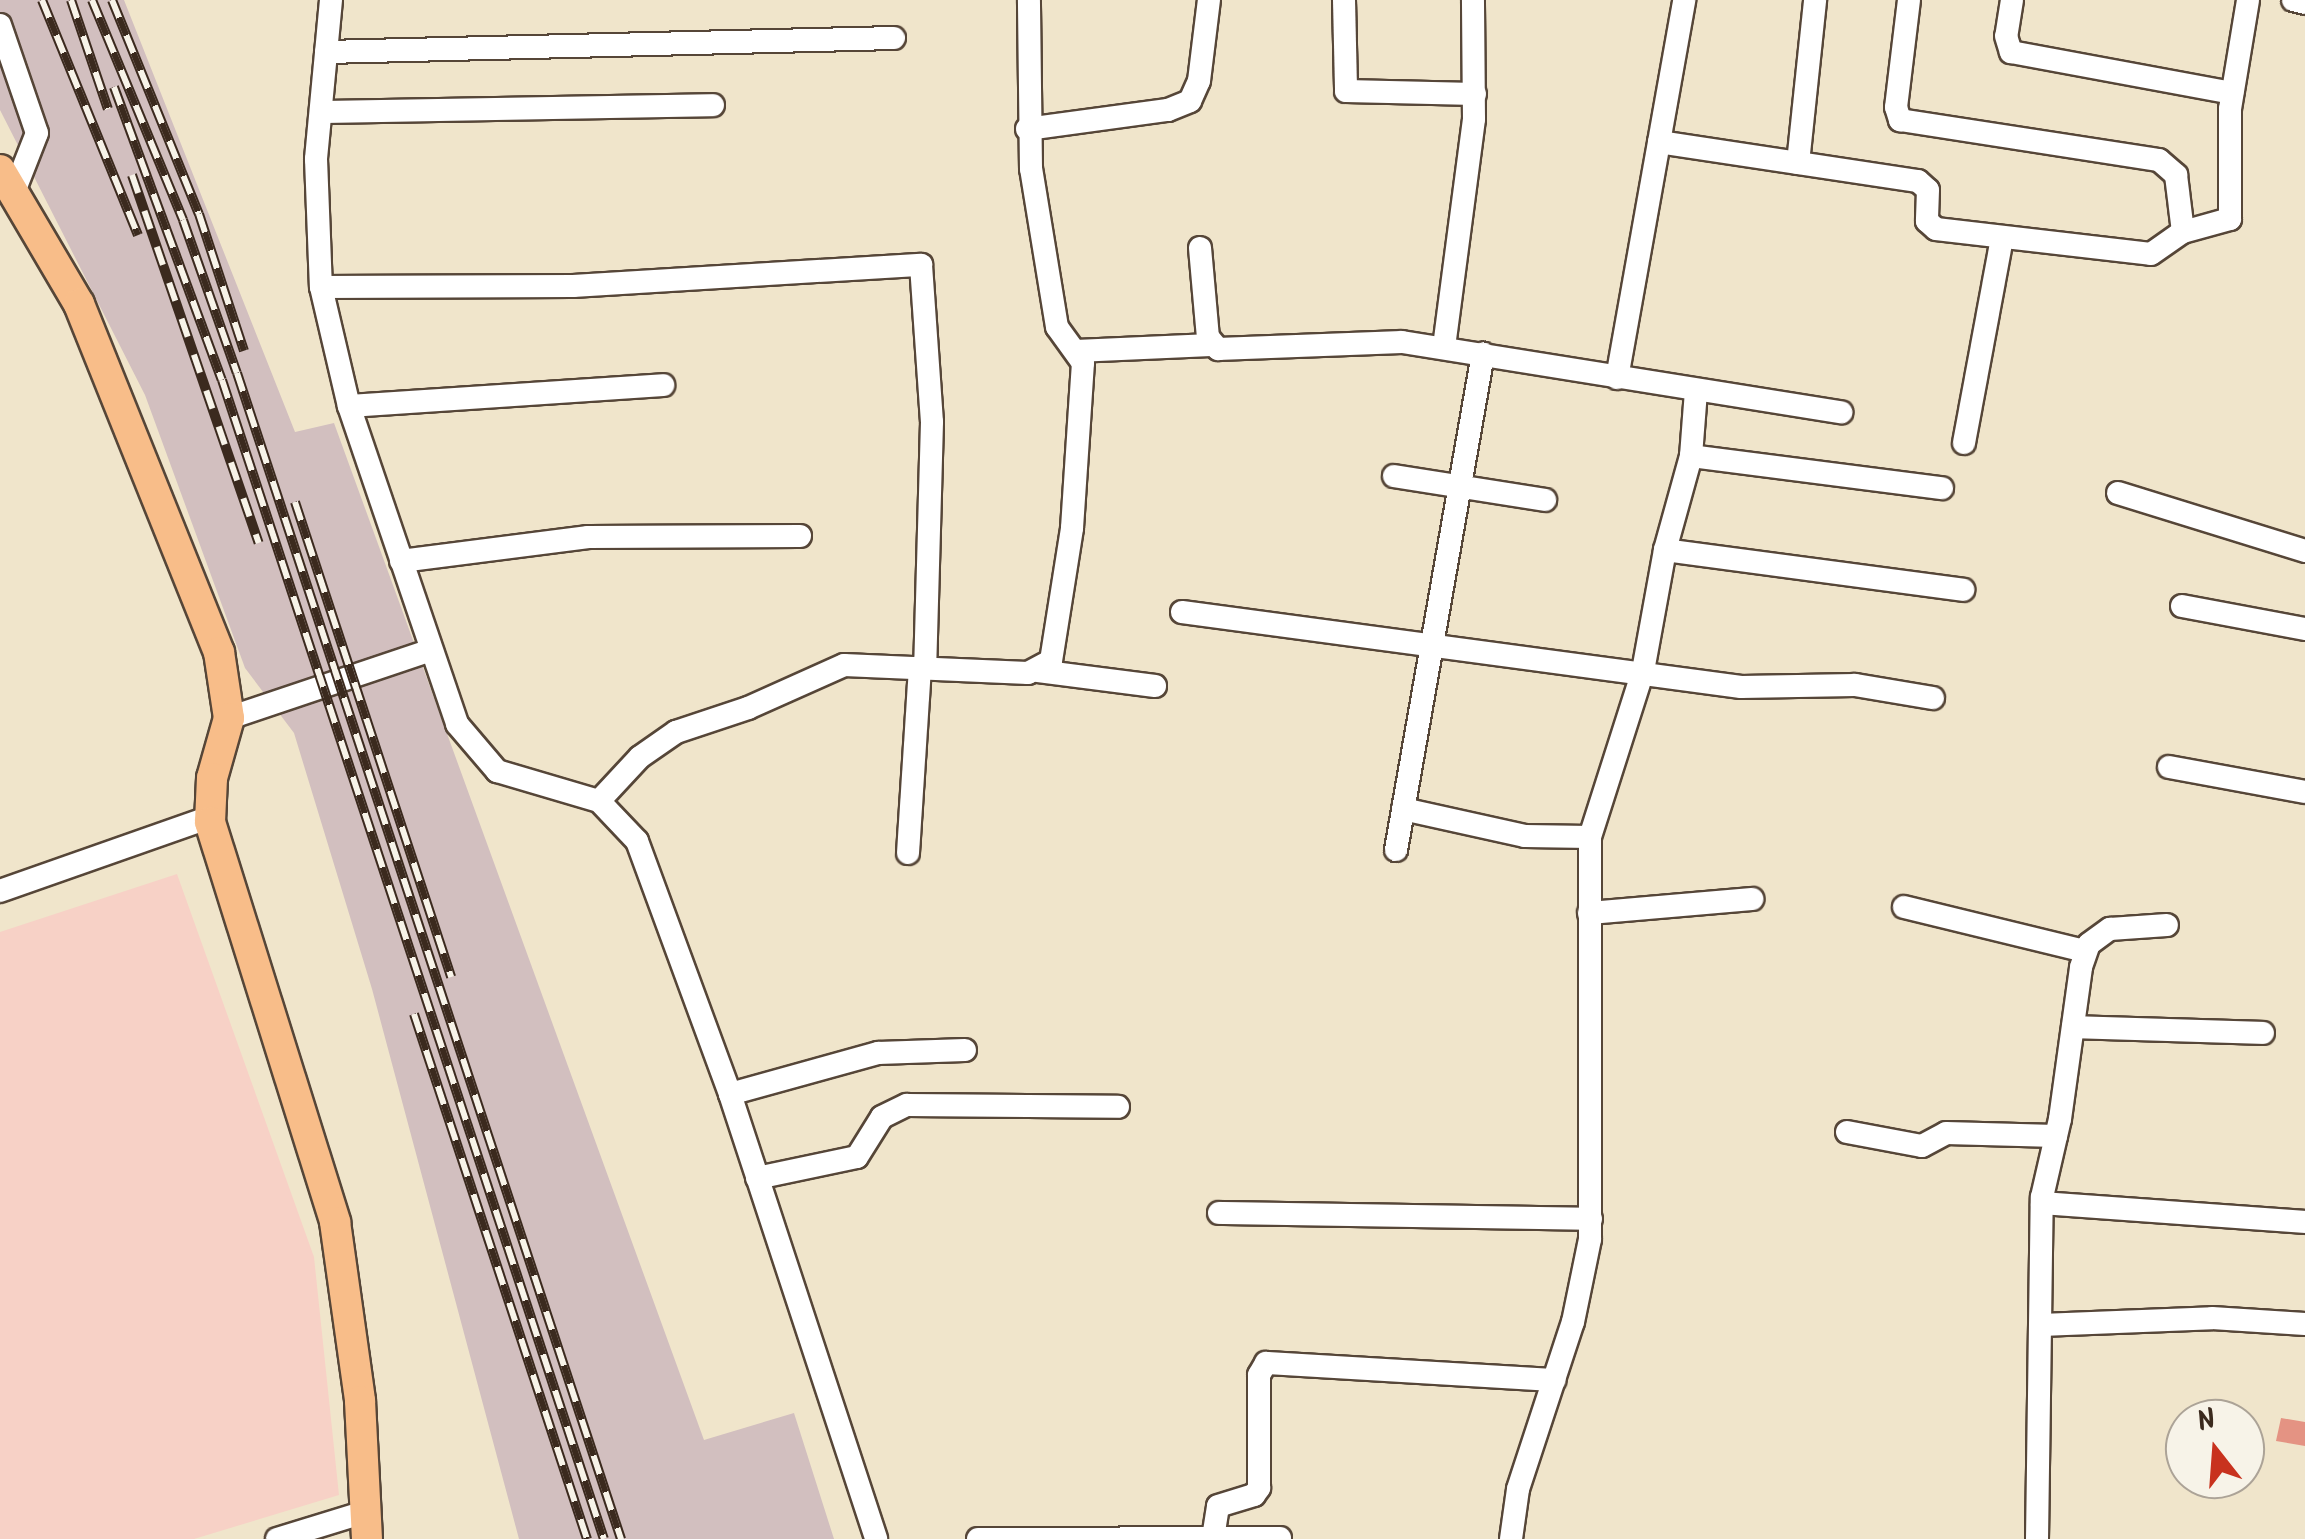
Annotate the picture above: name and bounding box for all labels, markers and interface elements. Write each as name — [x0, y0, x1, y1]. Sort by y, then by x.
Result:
text: N — [2192, 1398, 2222, 1446]
north arrow — [2165, 1399, 2265, 1499]

